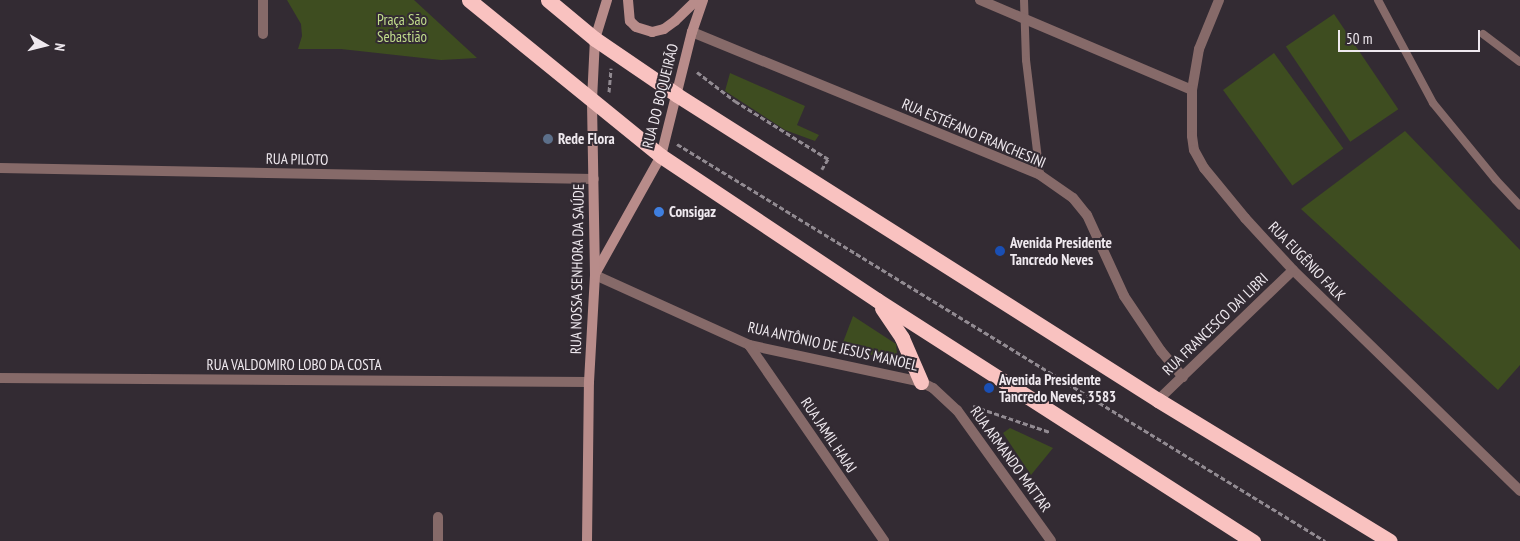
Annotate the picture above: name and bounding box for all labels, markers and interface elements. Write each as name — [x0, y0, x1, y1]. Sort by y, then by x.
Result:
park label: Praça São Sebastião — [377, 10, 427, 45]
north arrow — [20, 20, 70, 70]
scale bar — [1340, 20, 1482, 52]
text: 50 m — [1346, 29, 1372, 48]
text: N — [50, 42, 69, 52]
street label: RUA DO BOQUEIRÃO — [638, 42, 682, 150]
street label: RUA ESTÉFANO FRANCHESINI — [899, 94, 1049, 172]
place label: Rede Flora — [558, 130, 615, 148]
marker: Rede Flora — [542, 133, 554, 145]
street label: RUA PILOTO — [265, 149, 329, 169]
street label: RUA NOSSA SENHORA DA SAÚDE — [566, 183, 588, 355]
place label: Consigaz — [669, 203, 716, 221]
marker: Consigaz — [653, 206, 665, 218]
street label: RUA EUGÊNIO FALK — [1265, 218, 1349, 304]
place label: Avenida Presidente Tancredo Neves — [1010, 233, 1112, 268]
marker: Avenida Presidente Tancredo Neves — [994, 245, 1006, 257]
street label: RUA FRANCESCO DAI LIBRI — [1158, 269, 1272, 379]
street label: RUA ANTÔNIO DE JESUS MANOEL — [746, 318, 920, 374]
street label: RUA VALDOMIRO LOBO DA COSTA — [206, 356, 382, 374]
place label: Avenida Presidente Tancredo Neves, 3583 — [999, 370, 1117, 405]
marker: Avenida Presidente Tancredo Neves, 3583 — [983, 382, 995, 394]
street label: RUA JAMIL HAJAJ — [797, 394, 861, 476]
street label: RUA ARMANDO MATTAR — [967, 402, 1055, 516]

